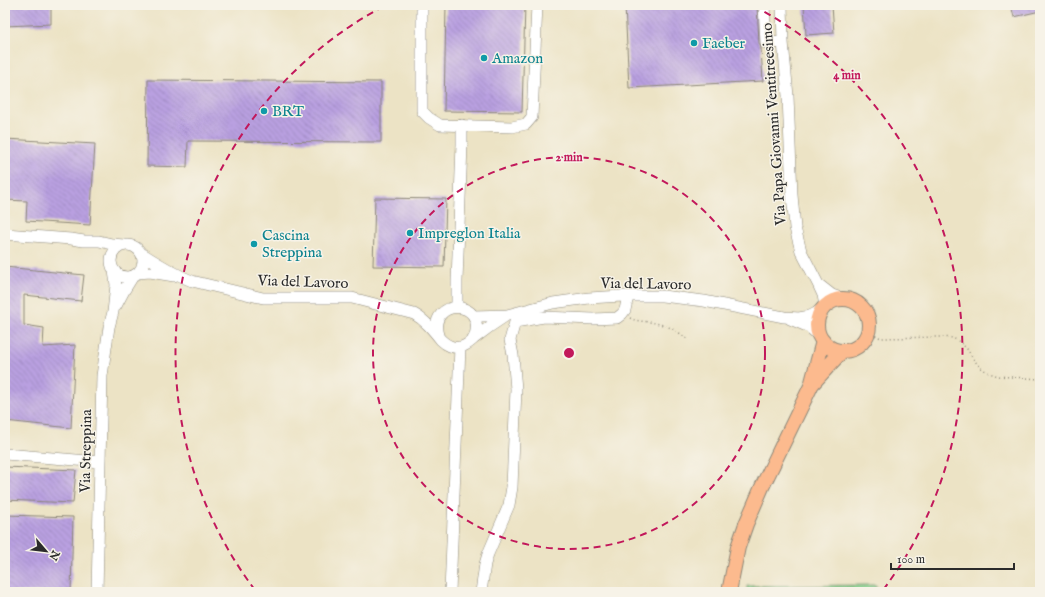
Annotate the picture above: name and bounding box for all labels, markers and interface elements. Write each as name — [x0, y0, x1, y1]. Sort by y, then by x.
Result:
street label: Via Papa Giovanni Ventitreesimo — [757, 22, 791, 227]
place label: Faeber — [702, 34, 746, 53]
marker: Faeber — [689, 38, 699, 48]
place label: Amazon — [491, 49, 543, 68]
marker: Amazon — [479, 53, 489, 63]
text: 4 min — [833, 68, 861, 83]
place label: BRT — [272, 102, 304, 121]
marker: BRT — [259, 106, 269, 116]
text: 2 min — [555, 150, 583, 165]
place label: Impreglon Italia — [418, 224, 521, 243]
place label: Cascina Streppina — [262, 226, 322, 262]
marker: Impreglon Italia — [405, 228, 415, 238]
marker: Cascina Streppina — [249, 239, 259, 249]
street label: Via del Lavoro — [256, 271, 349, 293]
street label: Via del Lavoro — [599, 274, 692, 294]
centre of rings — [562, 346, 576, 360]
street label: Via Streppina — [76, 409, 96, 494]
north arrow — [26, 531, 66, 571]
scale bar — [891, 545, 1014, 571]
text: N — [45, 547, 63, 563]
text: 100 m — [897, 552, 925, 567]

